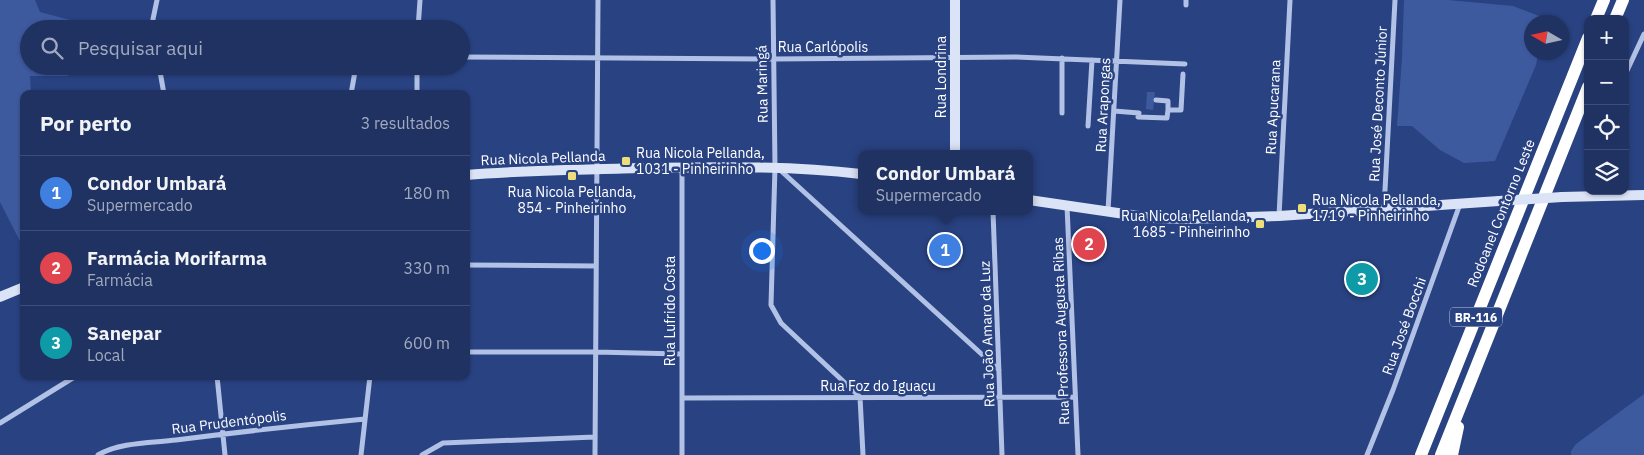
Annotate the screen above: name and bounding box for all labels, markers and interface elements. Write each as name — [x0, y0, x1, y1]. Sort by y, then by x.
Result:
north arrow — [1524, 15, 1569, 60]
map controls — [1584, 15, 1629, 195]
button: + — [1584, 15, 1629, 60]
search box — [20, 20, 470, 75]
street label: Rua José Deconto Júnior — [1365, 26, 1391, 182]
icon: search — [38, 34, 66, 62]
street label: Rua Londrina — [932, 35, 950, 118]
text: Pesquisar aqui — [78, 36, 203, 60]
street label: Rua Carlópolis — [778, 38, 869, 56]
street label: Rua Maringá — [752, 44, 772, 123]
street label: Rua Arapongas — [1092, 57, 1114, 153]
street label: Rua Apucarana — [1262, 58, 1285, 155]
button: − — [1584, 60, 1629, 105]
button: locate — [1584, 105, 1629, 150]
text: Por perto — [40, 109, 132, 137]
text: 3 resultados — [361, 113, 450, 133]
street label: Rodoanel Contorno Leste — [1463, 136, 1539, 290]
place label: Rua Nicola Pellanda, 1031 - Pinheirinho — [636, 144, 765, 178]
street label: Rua Nicola Pellanda — [480, 147, 606, 169]
popup — [858, 150, 1033, 215]
button: layers — [1584, 150, 1629, 195]
marker: Rua Nicola Pellanda, 1031 - Pinheirinho — [620, 155, 632, 167]
text: Condor Umbará — [876, 161, 1015, 185]
marker: Rua Nicola Pellanda, 854 - Pinheirinho — [566, 170, 578, 182]
text: Condor Umbará — [87, 171, 227, 195]
text: 1 — [51, 183, 61, 203]
text: 180 m — [403, 183, 450, 203]
place label: Rua Nicola Pellanda, 854 - Pinheirinho — [508, 183, 636, 217]
text: Supermercado — [876, 185, 981, 205]
place label: Rua Nicola Pellanda, 1719 - Pinheirinho — [1312, 191, 1441, 225]
text: Supermercado — [87, 195, 193, 215]
marker: Rua Nicola Pellanda, 1719 - Pinheirinho — [1296, 202, 1308, 214]
place label: Rua Nicola Pellanda, 1685 - Pinheirinho — [1121, 207, 1250, 241]
marker: Rua Nicola Pellanda, 1685 - Pinheirinho — [1254, 218, 1266, 230]
pin: 2 — [1073, 225, 1105, 263]
pin: 1 — [929, 231, 961, 269]
street label: Rua Professora Augusta Ribas — [1049, 237, 1073, 425]
your location — [749, 238, 775, 264]
text: Farmácia Morifarma — [87, 246, 267, 270]
street label: Rua Lufrido Costa — [661, 255, 679, 366]
text: 2 — [51, 258, 61, 278]
text: 330 m — [403, 258, 450, 278]
street label: Rua João Amaro da Luz — [975, 260, 999, 407]
pin: 3 — [1346, 260, 1378, 298]
text: Farmácia — [87, 270, 153, 290]
street label: Rua José Bocchi — [1378, 275, 1430, 377]
road number: BR-116 — [1450, 308, 1502, 326]
text: Sanepar — [87, 321, 162, 345]
text: 3 — [51, 333, 61, 353]
text: 600 m — [403, 333, 450, 353]
text: Local — [87, 345, 125, 365]
street label: Rua Foz do Iguaçu — [820, 377, 936, 395]
street label: Rua Prudentópolis — [170, 406, 288, 438]

